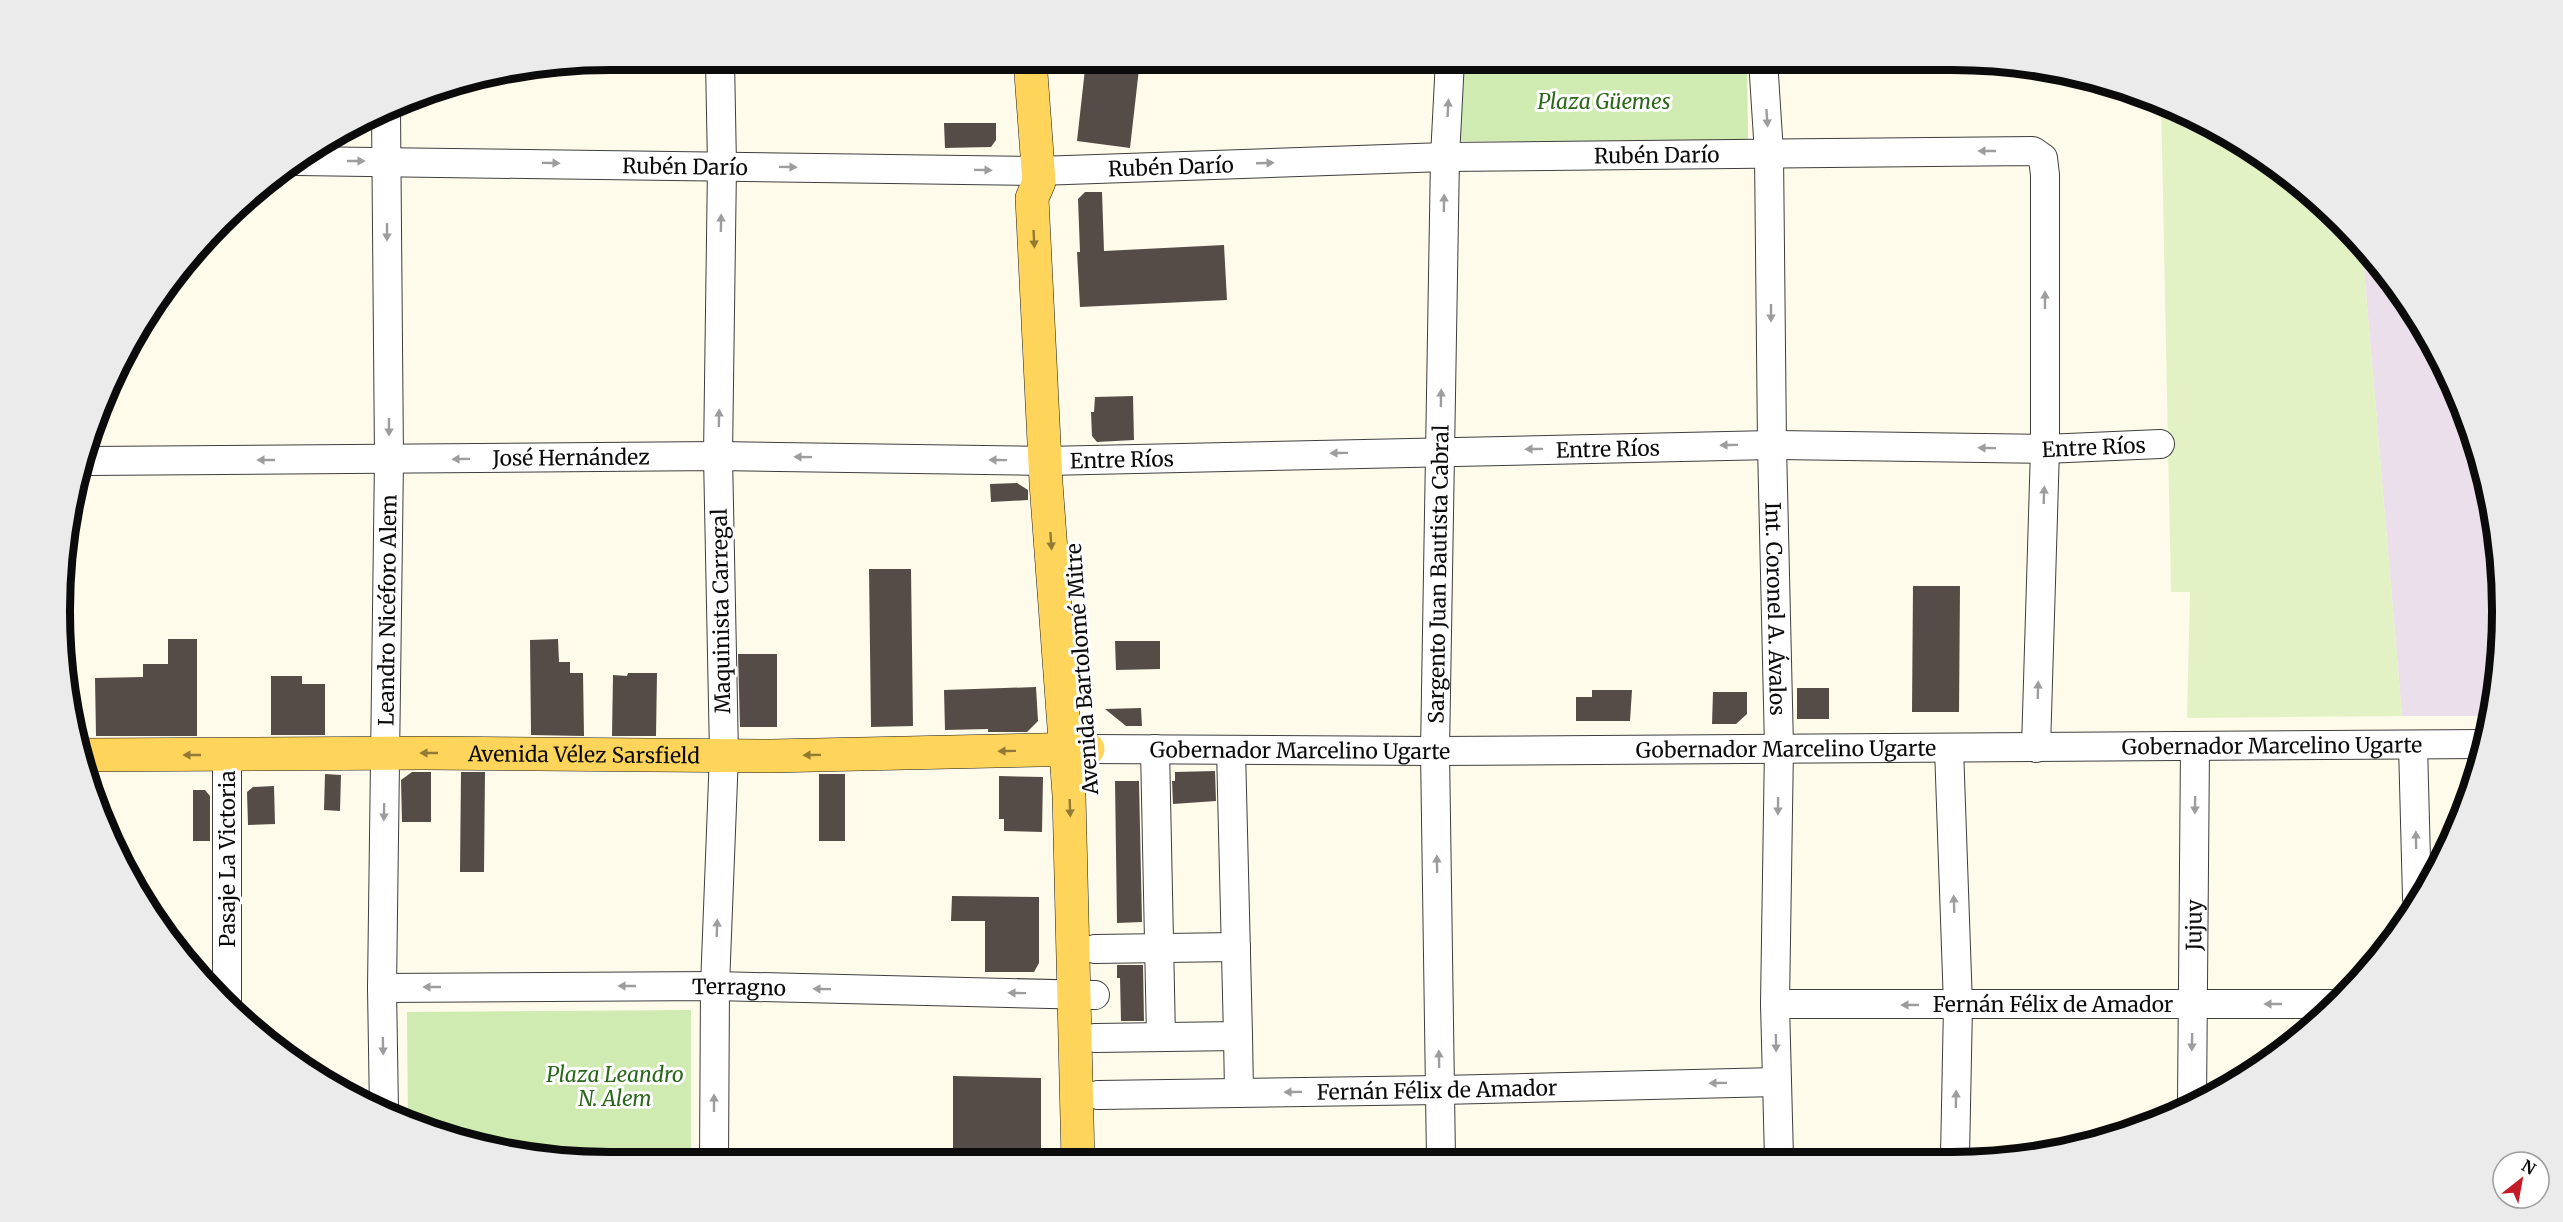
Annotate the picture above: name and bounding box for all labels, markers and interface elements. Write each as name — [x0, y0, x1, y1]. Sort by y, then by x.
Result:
park label: Plaza Güemes — [1537, 88, 1671, 115]
one-way arrow — [1443, 99, 1452, 118]
one-way arrow — [1763, 109, 1772, 128]
street label: Rubén Darío — [1594, 141, 1720, 169]
one-way arrow — [1977, 146, 1996, 156]
street label: Rubén Darío — [1108, 151, 1234, 182]
street label: Rubén Darío — [622, 152, 748, 181]
one-way arrow — [346, 156, 365, 166]
one-way arrow — [541, 158, 560, 168]
one-way arrow — [1255, 158, 1274, 167]
one-way arrow — [778, 162, 797, 171]
one-way arrow — [973, 165, 992, 175]
one-way arrow — [1439, 194, 1449, 213]
one-way arrow — [716, 213, 726, 232]
one-way arrow — [382, 223, 392, 242]
one-way arrow — [1029, 229, 1038, 248]
one-way arrow — [2040, 290, 2050, 309]
one-way arrow — [1766, 304, 1776, 323]
one-way arrow — [1436, 389, 1446, 408]
one-way arrow — [714, 408, 724, 427]
one-way arrow — [384, 418, 394, 437]
street label: Sargento Juan Bautista Cabral — [1422, 424, 1454, 724]
street label: Entre Ríos — [2041, 431, 2146, 463]
street label: Entre Ríos — [1555, 434, 1660, 463]
one-way arrow — [1719, 441, 1738, 450]
street label: José Hernández — [491, 443, 650, 471]
one-way arrow — [1977, 443, 1996, 453]
one-way arrow — [1524, 444, 1543, 453]
street label: Entre Ríos — [1070, 445, 1174, 474]
one-way arrow — [1329, 448, 1348, 457]
one-way arrow — [794, 452, 813, 462]
one-way arrow — [452, 455, 471, 464]
one-way arrow — [989, 455, 1008, 465]
one-way arrow — [257, 456, 276, 465]
one-way arrow — [2039, 485, 2048, 504]
street label: Leandro Nicéforo Alem — [372, 494, 402, 726]
street label: Int. Coronel A. Ávalos — [1760, 502, 1792, 716]
street label: Maquinista Carregal — [706, 508, 736, 714]
one-way arrow — [1046, 532, 1055, 551]
street label: Avenida Bartolomé Mitre — [1060, 542, 1104, 797]
one-way arrow — [2033, 680, 2042, 699]
street label: Gobernador Marcelino Ugarte — [2122, 731, 2422, 760]
street label: Gobernador Marcelino Ugarte — [1636, 734, 1936, 763]
street label: Gobernador Marcelino Ugarte — [1150, 736, 1450, 765]
street label: Avenida Vélez Sarsfield — [467, 740, 700, 769]
one-way arrow — [998, 746, 1017, 756]
one-way arrow — [419, 748, 438, 758]
one-way arrow — [182, 750, 201, 760]
one-way arrow — [803, 750, 822, 760]
street label: Pasaje La Victoria — [214, 770, 241, 948]
one-way arrow — [1774, 796, 1783, 815]
one-way arrow — [2190, 796, 2200, 815]
one-way arrow — [1065, 799, 1074, 818]
one-way arrow — [379, 803, 389, 822]
one-way arrow — [2411, 830, 2420, 849]
one-way arrow — [1432, 854, 1442, 873]
one-way arrow — [1950, 895, 1959, 914]
street label: Jujuy — [2180, 899, 2207, 952]
one-way arrow — [712, 918, 721, 937]
street label: Terragno — [692, 972, 786, 1001]
one-way arrow — [618, 981, 637, 991]
one-way arrow — [423, 983, 442, 992]
one-way arrow — [812, 984, 831, 994]
one-way arrow — [1007, 989, 1026, 998]
street label: Fernán Félix de Amador — [1933, 991, 2173, 1018]
one-way arrow — [2264, 999, 2283, 1009]
one-way arrow — [1901, 1000, 1920, 1010]
one-way arrow — [1771, 1033, 1781, 1052]
one-way arrow — [2188, 1033, 2197, 1052]
one-way arrow — [378, 1037, 388, 1056]
one-way arrow — [1435, 1049, 1444, 1068]
park label: Plaza Leandro N. Alem — [546, 1061, 684, 1112]
street label: Fernán Félix de Amador — [1316, 1074, 1558, 1105]
one-way arrow — [1709, 1078, 1728, 1088]
one-way arrow — [1283, 1087, 1302, 1097]
one-way arrow — [1951, 1089, 1961, 1108]
one-way arrow — [709, 1094, 719, 1113]
north arrow — [2491, 1150, 2551, 1210]
text: N — [2518, 1155, 2540, 1179]

